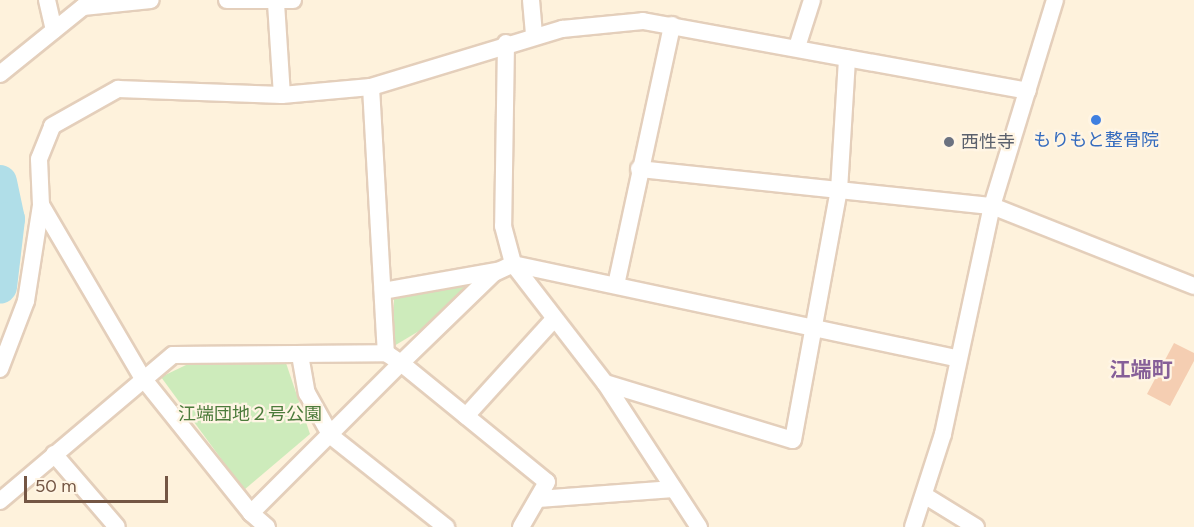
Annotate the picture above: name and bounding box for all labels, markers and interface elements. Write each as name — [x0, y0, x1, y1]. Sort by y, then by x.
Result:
marker: もりもと整骨院 — [1089, 113, 1103, 127]
place label: もりもと整骨院 — [1033, 129, 1159, 151]
place label: 西性寺 — [961, 131, 1015, 153]
marker: 西性寺 — [942, 135, 956, 149]
district label: 江端町 — [1110, 357, 1172, 383]
park label: 江端団地２号公園 — [178, 403, 322, 425]
scale bar — [27, 464, 171, 502]
text: 50 m — [35, 475, 77, 497]

